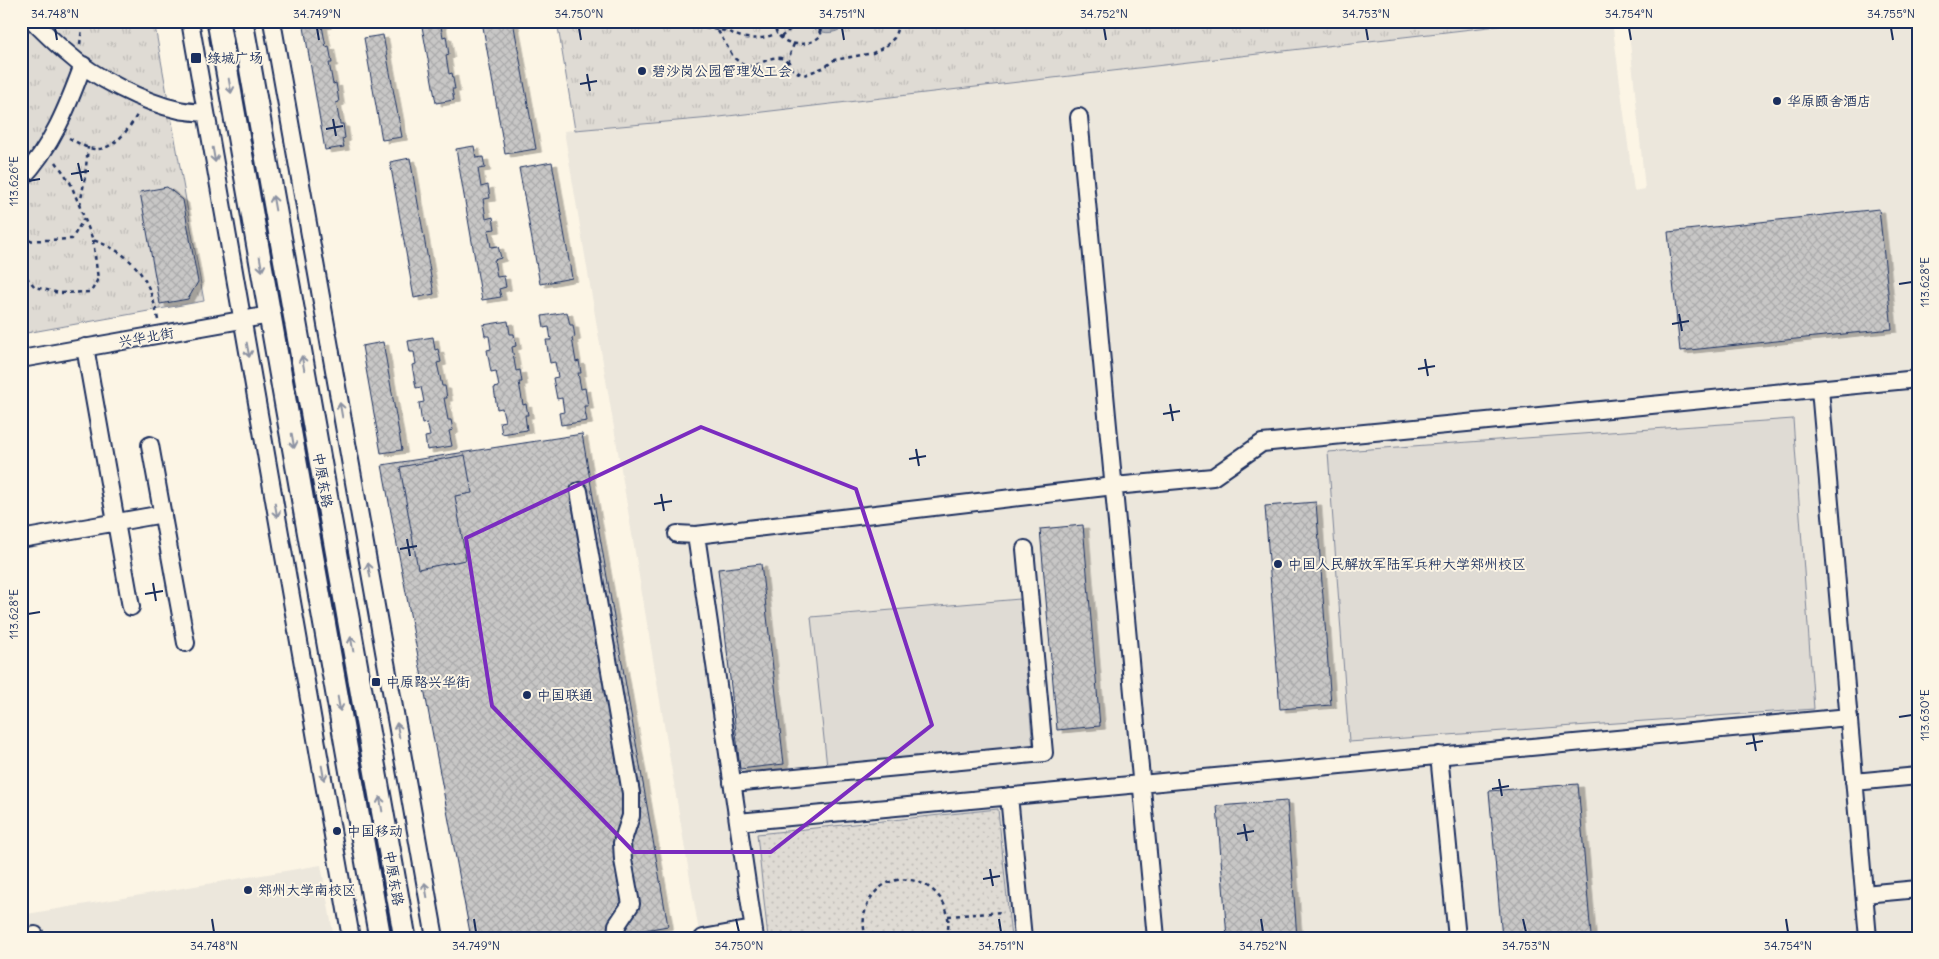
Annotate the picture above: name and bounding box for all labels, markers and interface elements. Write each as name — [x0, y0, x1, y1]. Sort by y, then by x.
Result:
text: 34.748°N — [31, 6, 79, 21]
text: 34.749°N — [293, 6, 341, 21]
text: 34.750°N — [554, 6, 604, 21]
text: 34.751°N — [819, 6, 865, 21]
text: 34.752°N — [1080, 6, 1128, 21]
text: 34.753°N — [1342, 6, 1390, 21]
text: 34.754°N — [1605, 6, 1653, 21]
text: 34.755°N — [1867, 6, 1915, 21]
place label: 绿城广场 — [207, 49, 263, 67]
marker: 绿城广场 — [189, 51, 203, 65]
place label: 碧沙岗公园管理处工会 — [652, 62, 792, 80]
marker: 碧沙岗公园管理处工会 — [636, 65, 648, 77]
one-way arrow — [225, 78, 235, 94]
place label: 华原颐舍酒店 — [1787, 92, 1871, 110]
marker: 华原颐舍酒店 — [1771, 95, 1783, 107]
one-way arrow — [209, 147, 219, 163]
text: 113.626°E — [6, 156, 21, 206]
one-way arrow — [269, 195, 279, 211]
one-way arrow — [257, 255, 267, 271]
text: 113.628°E — [1917, 257, 1932, 307]
street label: 兴华北街 — [117, 323, 175, 351]
one-way arrow — [244, 342, 254, 358]
one-way arrow — [297, 355, 307, 371]
one-way arrow — [335, 402, 345, 418]
one-way arrow — [288, 433, 298, 449]
street label: 中原东路 — [309, 451, 337, 509]
one-way arrow — [272, 502, 282, 518]
place label: 中国人民解放军陆军兵种大学郑州校区 — [1288, 555, 1526, 573]
marker: 中国人民解放军陆军兵种大学郑州校区 — [1272, 558, 1284, 570]
one-way arrow — [364, 562, 374, 578]
text: 113.628°E — [6, 589, 21, 639]
one-way arrow — [347, 636, 357, 652]
place label: 中原路兴华街 — [386, 673, 470, 691]
marker: 中原路兴华街 — [370, 676, 382, 688]
place label: 中国联通 — [537, 686, 593, 704]
marker: 中国联通 — [521, 689, 533, 701]
text: 113.630°E — [1917, 689, 1932, 741]
one-way arrow — [335, 696, 345, 712]
one-way arrow — [392, 722, 402, 738]
one-way arrow — [318, 765, 328, 781]
one-way arrow — [375, 796, 385, 812]
place label: 中国移动 — [347, 822, 403, 840]
marker: 中国移动 — [331, 825, 343, 837]
street label: 中原东路 — [380, 849, 408, 907]
place label: 郑州大学南校区 — [258, 881, 356, 899]
one-way arrow — [421, 882, 431, 898]
marker: 郑州大学南校区 — [242, 884, 254, 896]
text: 34.748°N — [190, 938, 238, 953]
text: 34.749°N — [452, 938, 500, 953]
text: 34.750°N — [714, 938, 764, 953]
text: 34.751°N — [978, 938, 1024, 953]
text: 34.752°N — [1239, 938, 1287, 953]
text: 34.753°N — [1502, 938, 1550, 953]
text: 34.754°N — [1764, 938, 1812, 953]

